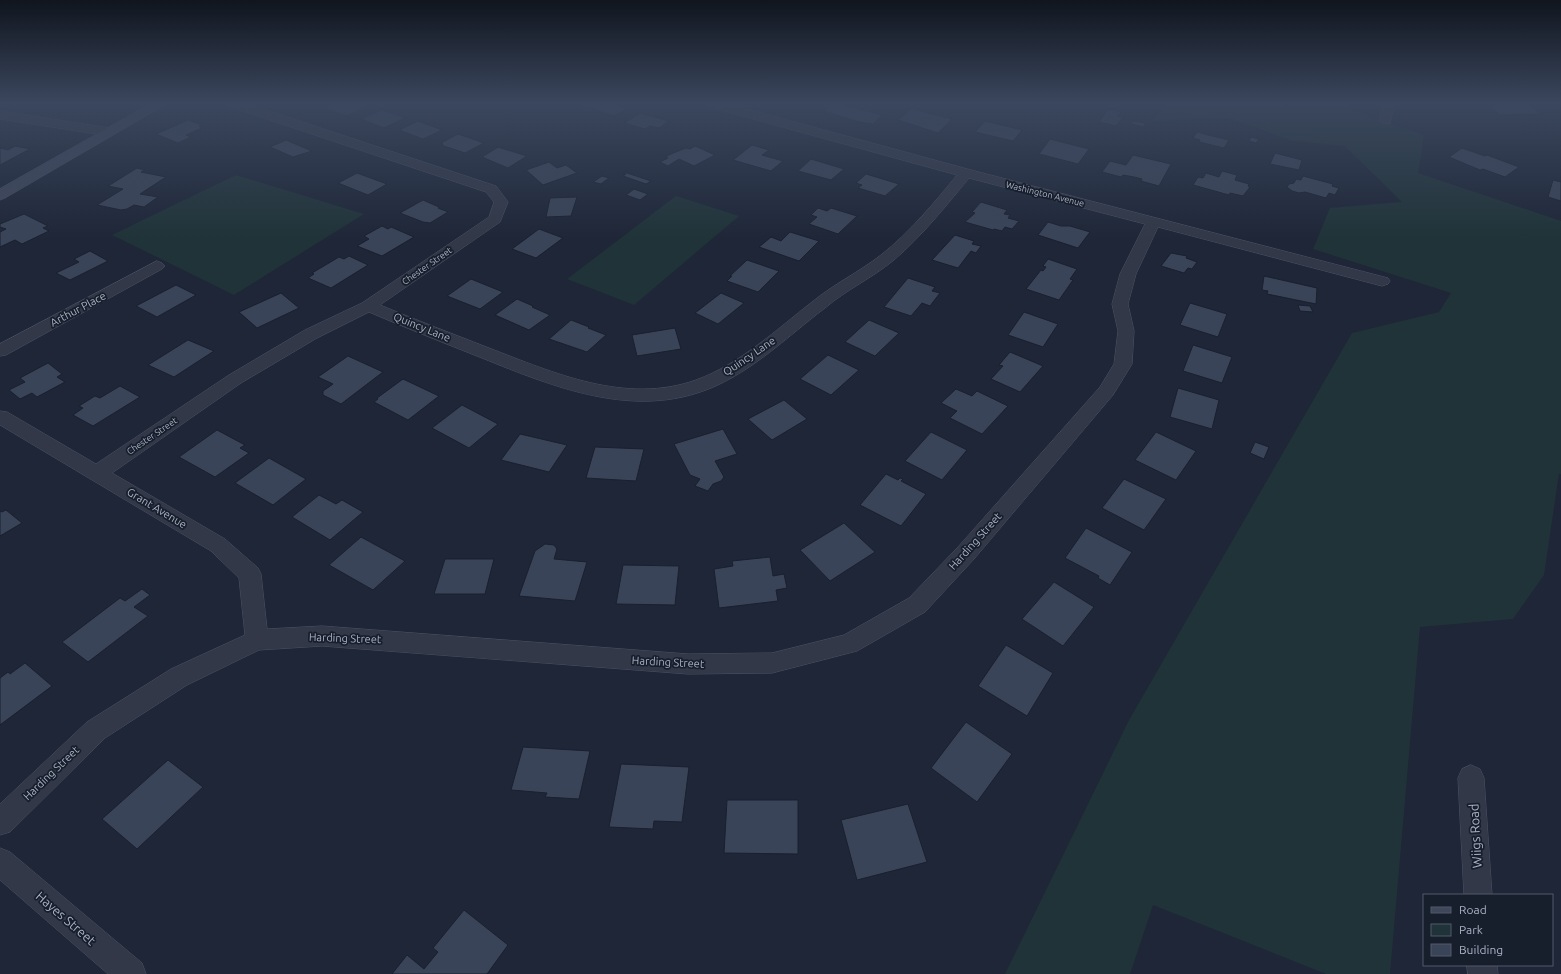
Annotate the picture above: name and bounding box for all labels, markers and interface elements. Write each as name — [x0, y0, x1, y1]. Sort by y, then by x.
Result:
street label: Washington Avenue — [1005, 179, 1085, 209]
street label: Chester Street — [400, 245, 454, 287]
street label: Arthur Place — [48, 289, 108, 329]
street label: Quincy Lane — [392, 310, 452, 344]
street label: Quincy Lane — [721, 334, 777, 378]
street label: Chester Street — [125, 415, 179, 457]
street label: Grant Avenue — [125, 486, 189, 530]
street label: Harding Street — [946, 510, 1004, 572]
street label: Harding Street — [309, 631, 382, 645]
street label: Harding Street — [632, 654, 705, 670]
street label: Harding Street — [21, 743, 82, 802]
street label: Wiigs Road — [1466, 803, 1484, 869]
street label: Hayes Street — [33, 888, 99, 948]
legend — [1423, 894, 1553, 966]
text: Road — [1459, 903, 1487, 916]
text: Park — [1459, 923, 1483, 936]
text: Building — [1459, 943, 1503, 956]

